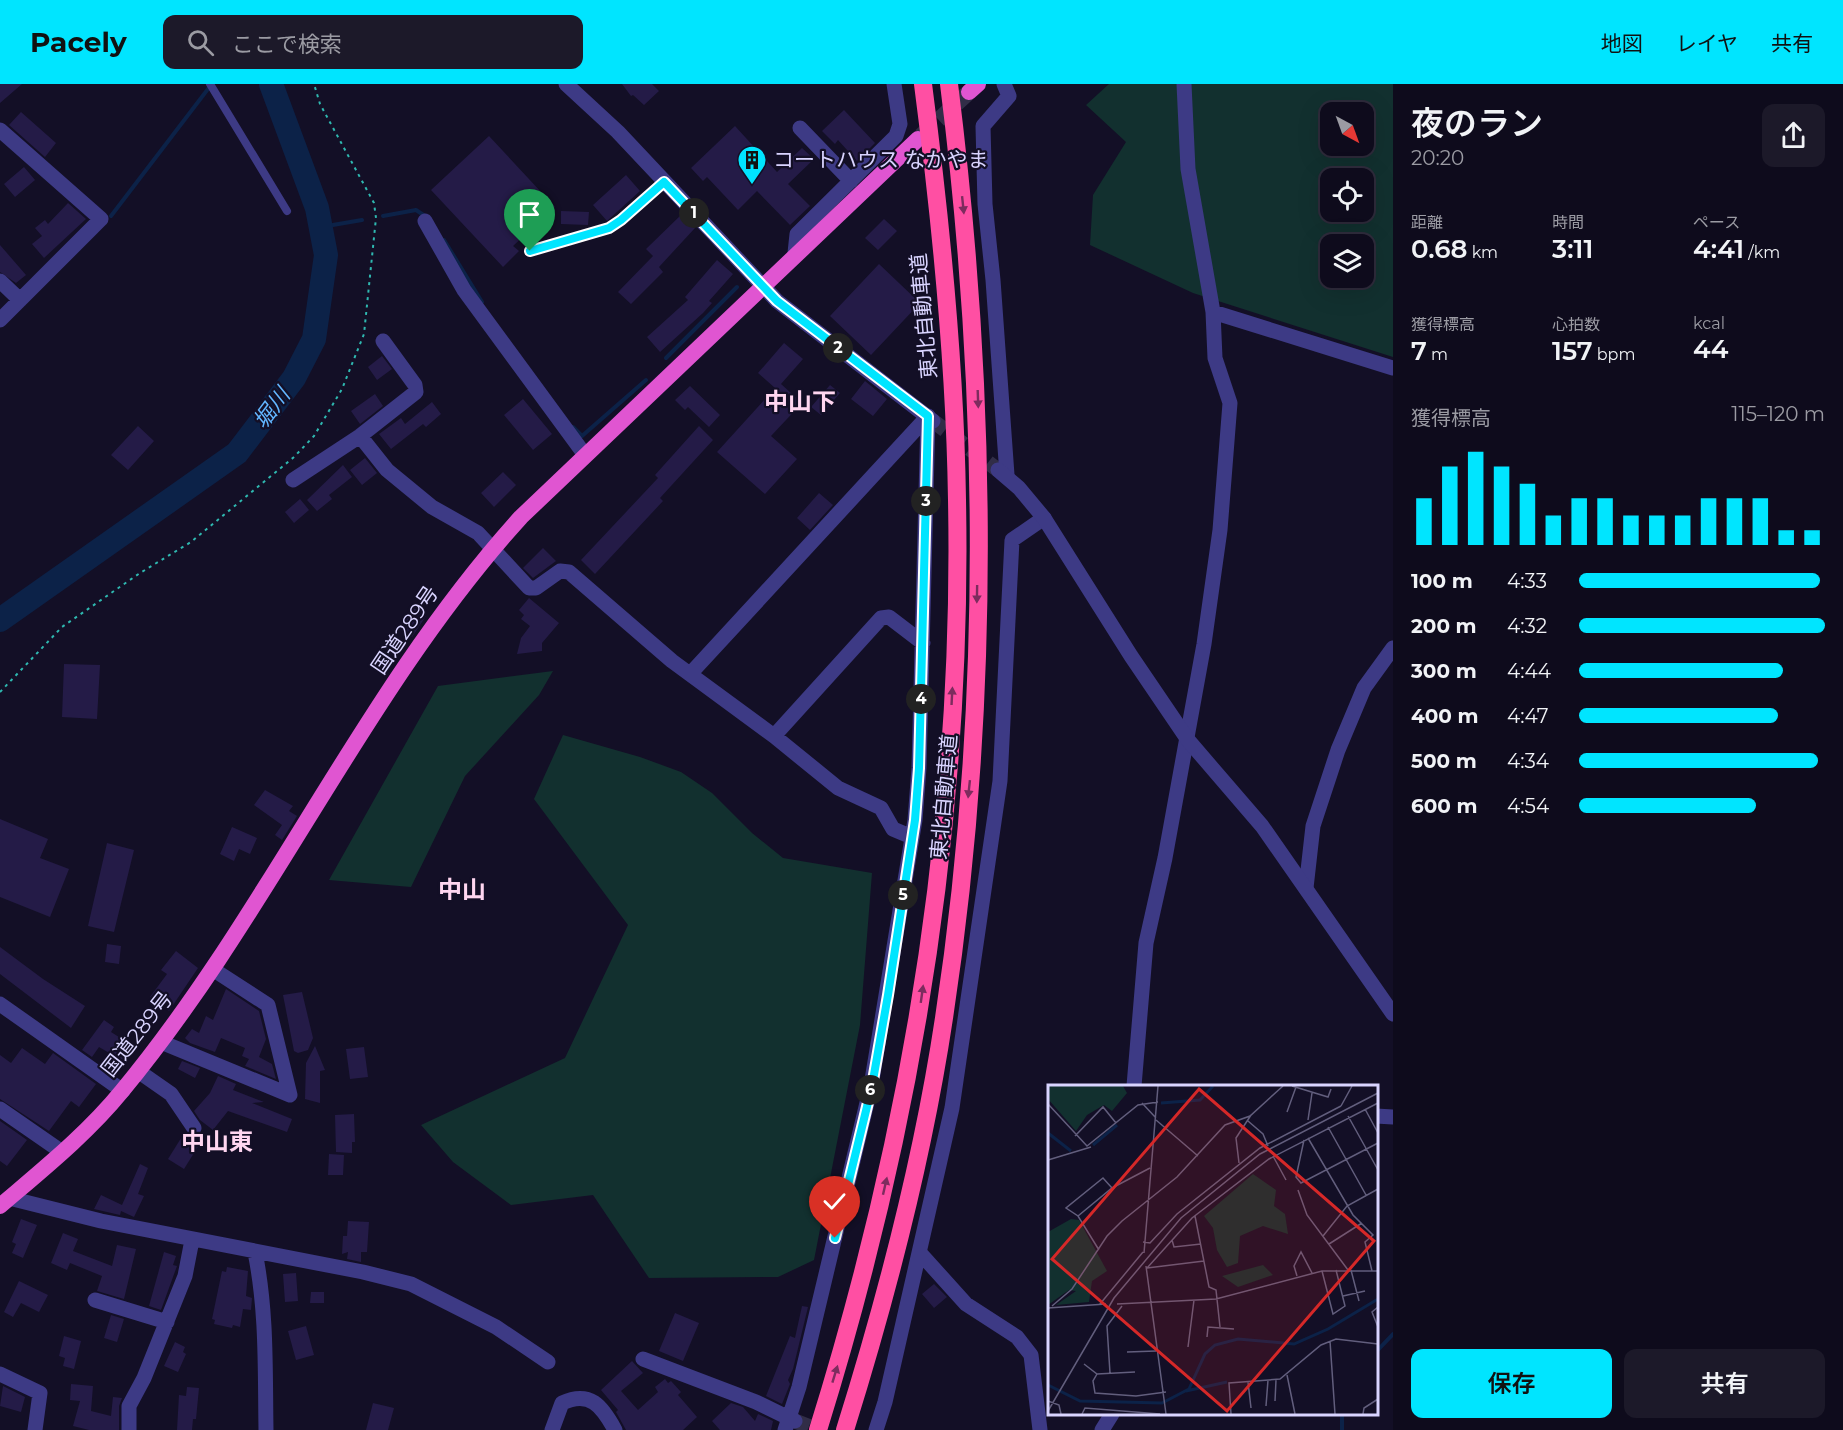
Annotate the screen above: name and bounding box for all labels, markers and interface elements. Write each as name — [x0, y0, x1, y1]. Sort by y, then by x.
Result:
search box — [163, 15, 583, 69]
text: Pacely — [30, 25, 127, 59]
icon: search — [184, 26, 217, 59]
text: ここで検索 — [232, 31, 342, 58]
text: 地図 — [1601, 31, 1643, 56]
text: レイヤ — [1676, 31, 1738, 56]
text: 共有 — [1771, 31, 1813, 56]
north arrow — [1320, 102, 1374, 156]
map controls — [1320, 102, 1374, 288]
text: 夜のラン — [1411, 103, 1543, 143]
button: share — [1762, 104, 1825, 167]
building icon: コートハウス なかやま — [736, 144, 768, 186]
text: 20:20 — [1411, 146, 1464, 170]
place label: コートハウス なかやま — [773, 147, 989, 172]
button: locate — [1320, 168, 1374, 222]
pin — [504, 189, 555, 251]
one-way arrow — [958, 195, 968, 214]
icon: arrive — [513, 198, 546, 231]
pin: 1 — [679, 198, 709, 228]
text: 1 — [691, 203, 697, 222]
text: 距離 — [1411, 213, 1443, 232]
text: 時間 — [1552, 213, 1584, 232]
text: ペース — [1693, 213, 1740, 232]
text: 0.68 — [1411, 233, 1467, 265]
text: 3:11 — [1552, 233, 1593, 265]
text: 4:41 — [1693, 233, 1744, 265]
button: layers — [1320, 234, 1374, 288]
text: km — [1467, 243, 1498, 262]
text: /km — [1744, 243, 1780, 262]
street label: 東北自動車道 — [906, 252, 941, 380]
text: kcal — [1693, 314, 1725, 333]
text: 獲得標高 — [1411, 315, 1475, 334]
text: 心拍数 — [1552, 315, 1600, 334]
pin: 2 — [823, 333, 853, 363]
text: 44 — [1693, 333, 1728, 365]
text: 7 — [1411, 335, 1427, 367]
text: 157 — [1552, 335, 1593, 367]
text: 2 — [833, 338, 843, 357]
text: m — [1427, 345, 1448, 364]
text: bpm — [1593, 345, 1635, 364]
water label: 堀川 — [247, 381, 297, 434]
district label: 中山下 — [764, 387, 836, 416]
one-way arrow — [973, 390, 982, 409]
text: 115–120 m — [1731, 402, 1825, 426]
text: 獲得標高 — [1411, 406, 1491, 430]
pin: 3 — [911, 486, 941, 516]
text: 3 — [921, 491, 931, 510]
text: 100 m — [1411, 569, 1473, 593]
text: 4:33 — [1507, 569, 1547, 593]
street label: 国道289号 — [366, 581, 443, 679]
one-way arrow — [972, 584, 982, 603]
text: 200 m — [1411, 614, 1477, 638]
text: 4:32 — [1507, 614, 1547, 638]
text: 300 m — [1411, 659, 1477, 683]
text: 4:44 — [1507, 659, 1551, 683]
pin: 4 — [906, 684, 936, 714]
one-way arrow — [947, 686, 957, 705]
text: 4 — [915, 689, 927, 708]
text: 400 m — [1411, 704, 1479, 728]
text: 4:47 — [1507, 704, 1549, 728]
street label: 東北自動車道 — [926, 733, 961, 861]
text: 500 m — [1411, 749, 1477, 773]
text: 4:34 — [1507, 749, 1549, 773]
one-way arrow — [964, 779, 974, 798]
text: 600 m — [1411, 794, 1478, 818]
text: 4:54 — [1507, 794, 1549, 818]
district label: 中山 — [438, 875, 486, 904]
pin: 5 — [888, 880, 918, 910]
text: 5 — [898, 885, 908, 904]
one-way arrow — [917, 985, 926, 1004]
street label: 国道289号 — [96, 986, 178, 1081]
pin: 6 — [855, 1075, 885, 1105]
text: 6 — [865, 1080, 875, 1099]
inset map — [1048, 1085, 1378, 1415]
district label: 中山東 — [181, 1127, 253, 1156]
pin — [809, 1176, 860, 1238]
one-way arrow — [881, 1176, 890, 1195]
icon: check — [818, 1185, 851, 1218]
button: 保存 — [1411, 1349, 1612, 1418]
button: 共有 — [1624, 1349, 1825, 1418]
one-way arrow — [831, 1365, 840, 1383]

